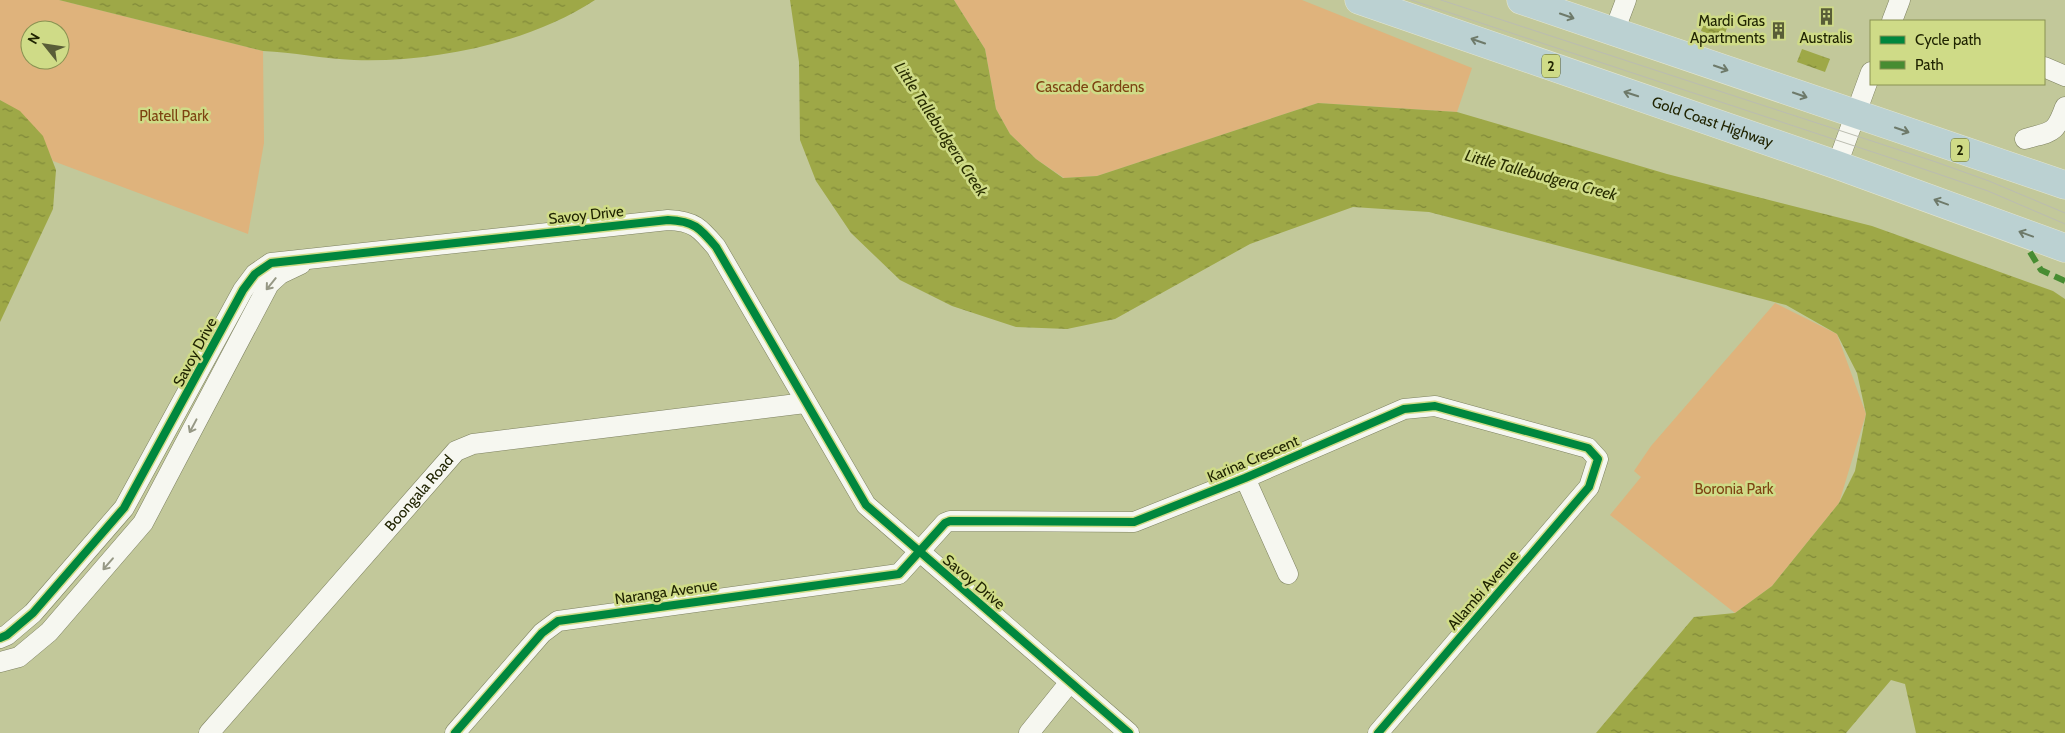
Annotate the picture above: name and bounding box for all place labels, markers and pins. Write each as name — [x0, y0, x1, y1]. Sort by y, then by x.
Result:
building icon: Australis — [1816, 7, 1836, 27]
place label: Mardi Gras Apartments — [1690, 12, 1765, 47]
building icon: Mardi Gras Apartments — [1769, 20, 1789, 40]
place label: Australis — [1800, 29, 1852, 47]

